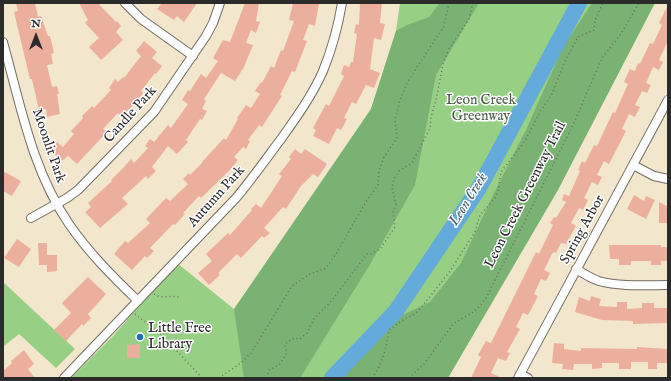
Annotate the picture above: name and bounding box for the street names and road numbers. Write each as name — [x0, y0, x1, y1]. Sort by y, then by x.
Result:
street label: Candle Park — [101, 83, 161, 147]
street label: Moonlit Park — [27, 107, 69, 185]
street label: Leon Creek Greenway Trail — [482, 119, 570, 271]
street label: Autumn Park — [185, 163, 249, 231]
street label: Spring Arbor — [557, 192, 609, 268]

